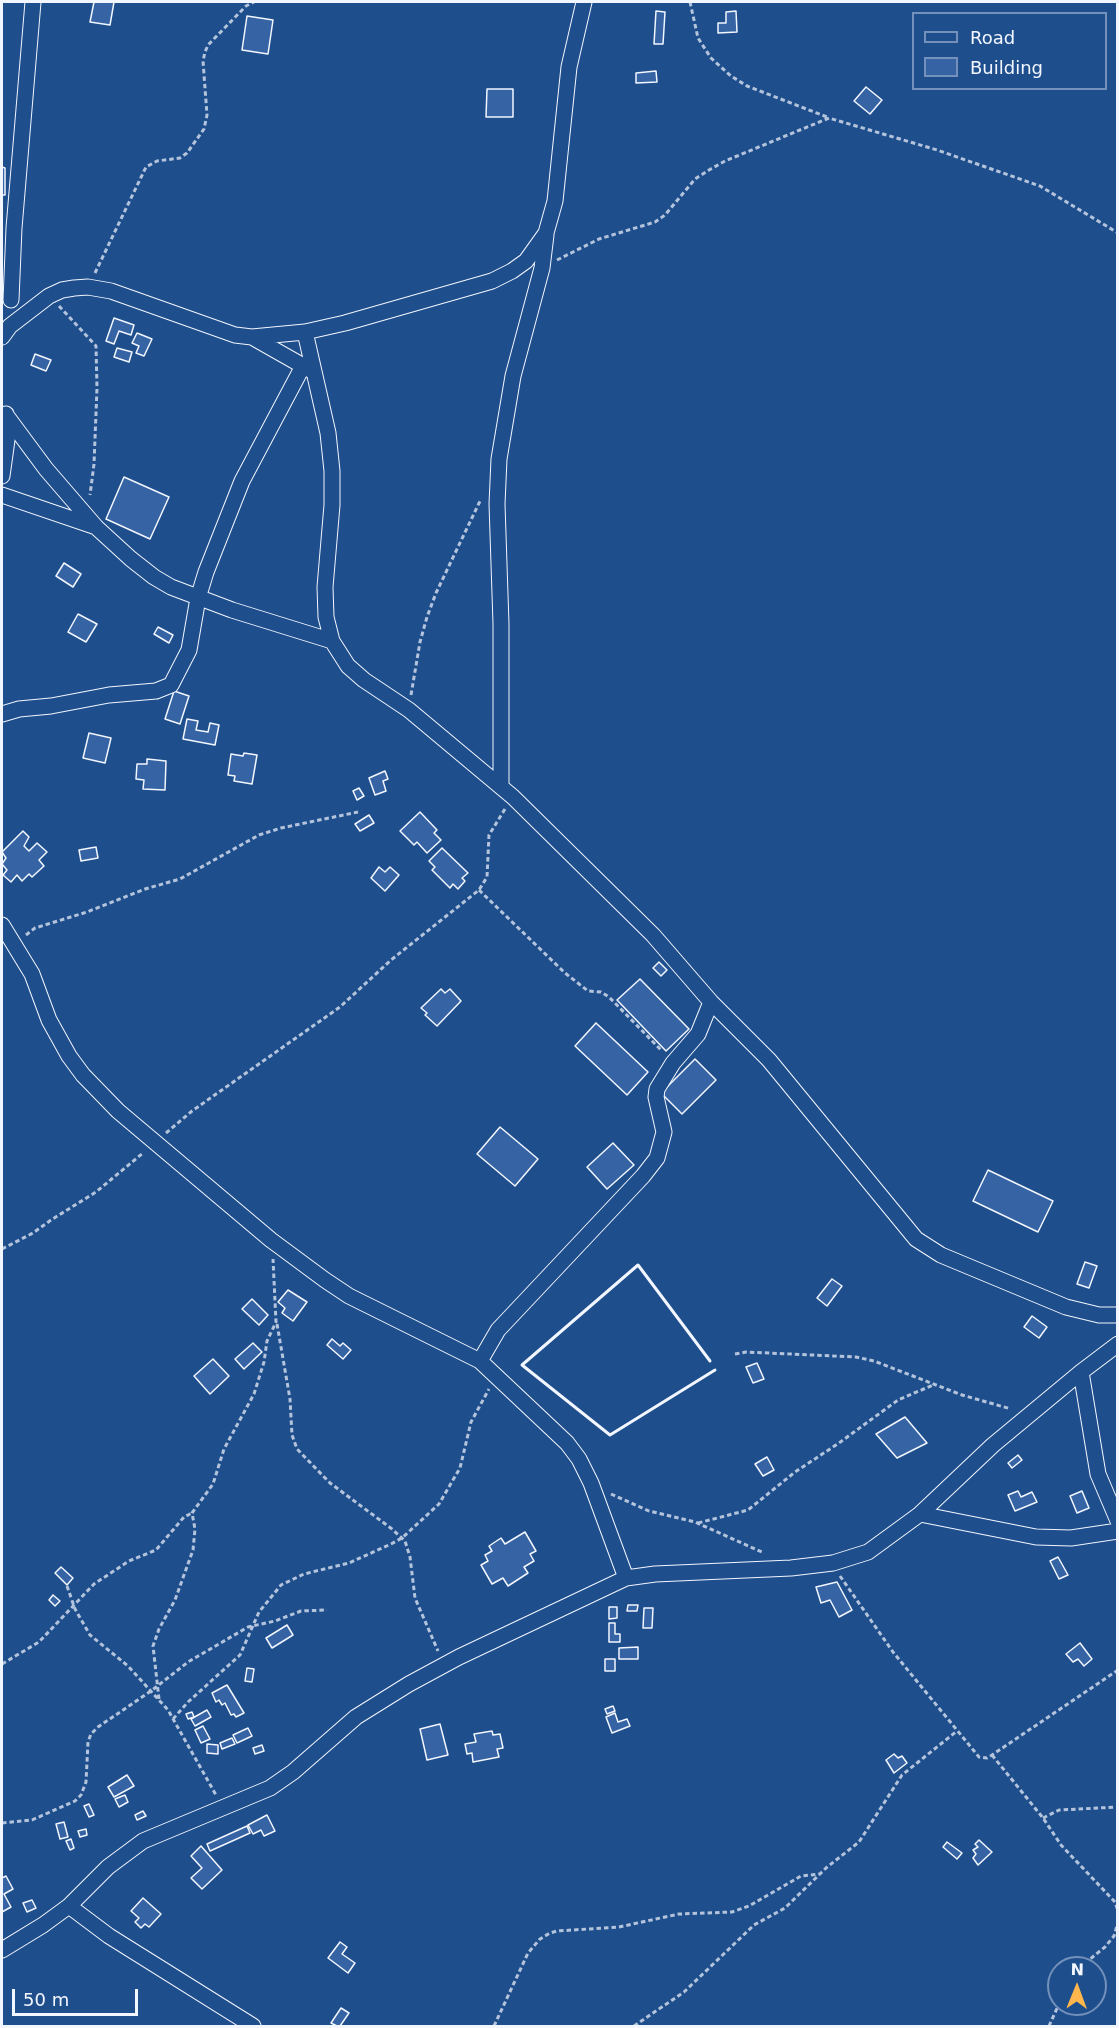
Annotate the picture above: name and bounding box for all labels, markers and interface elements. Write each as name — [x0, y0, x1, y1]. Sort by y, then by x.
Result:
legend — [912, 12, 1107, 90]
text: Road — [970, 27, 1015, 48]
text: Building — [970, 57, 1043, 78]
north arrow — [1047, 1956, 1107, 2016]
text: N — [1070, 1960, 1084, 1979]
scale bar — [15, 1977, 141, 2015]
text: 50 m — [23, 1989, 69, 2010]

